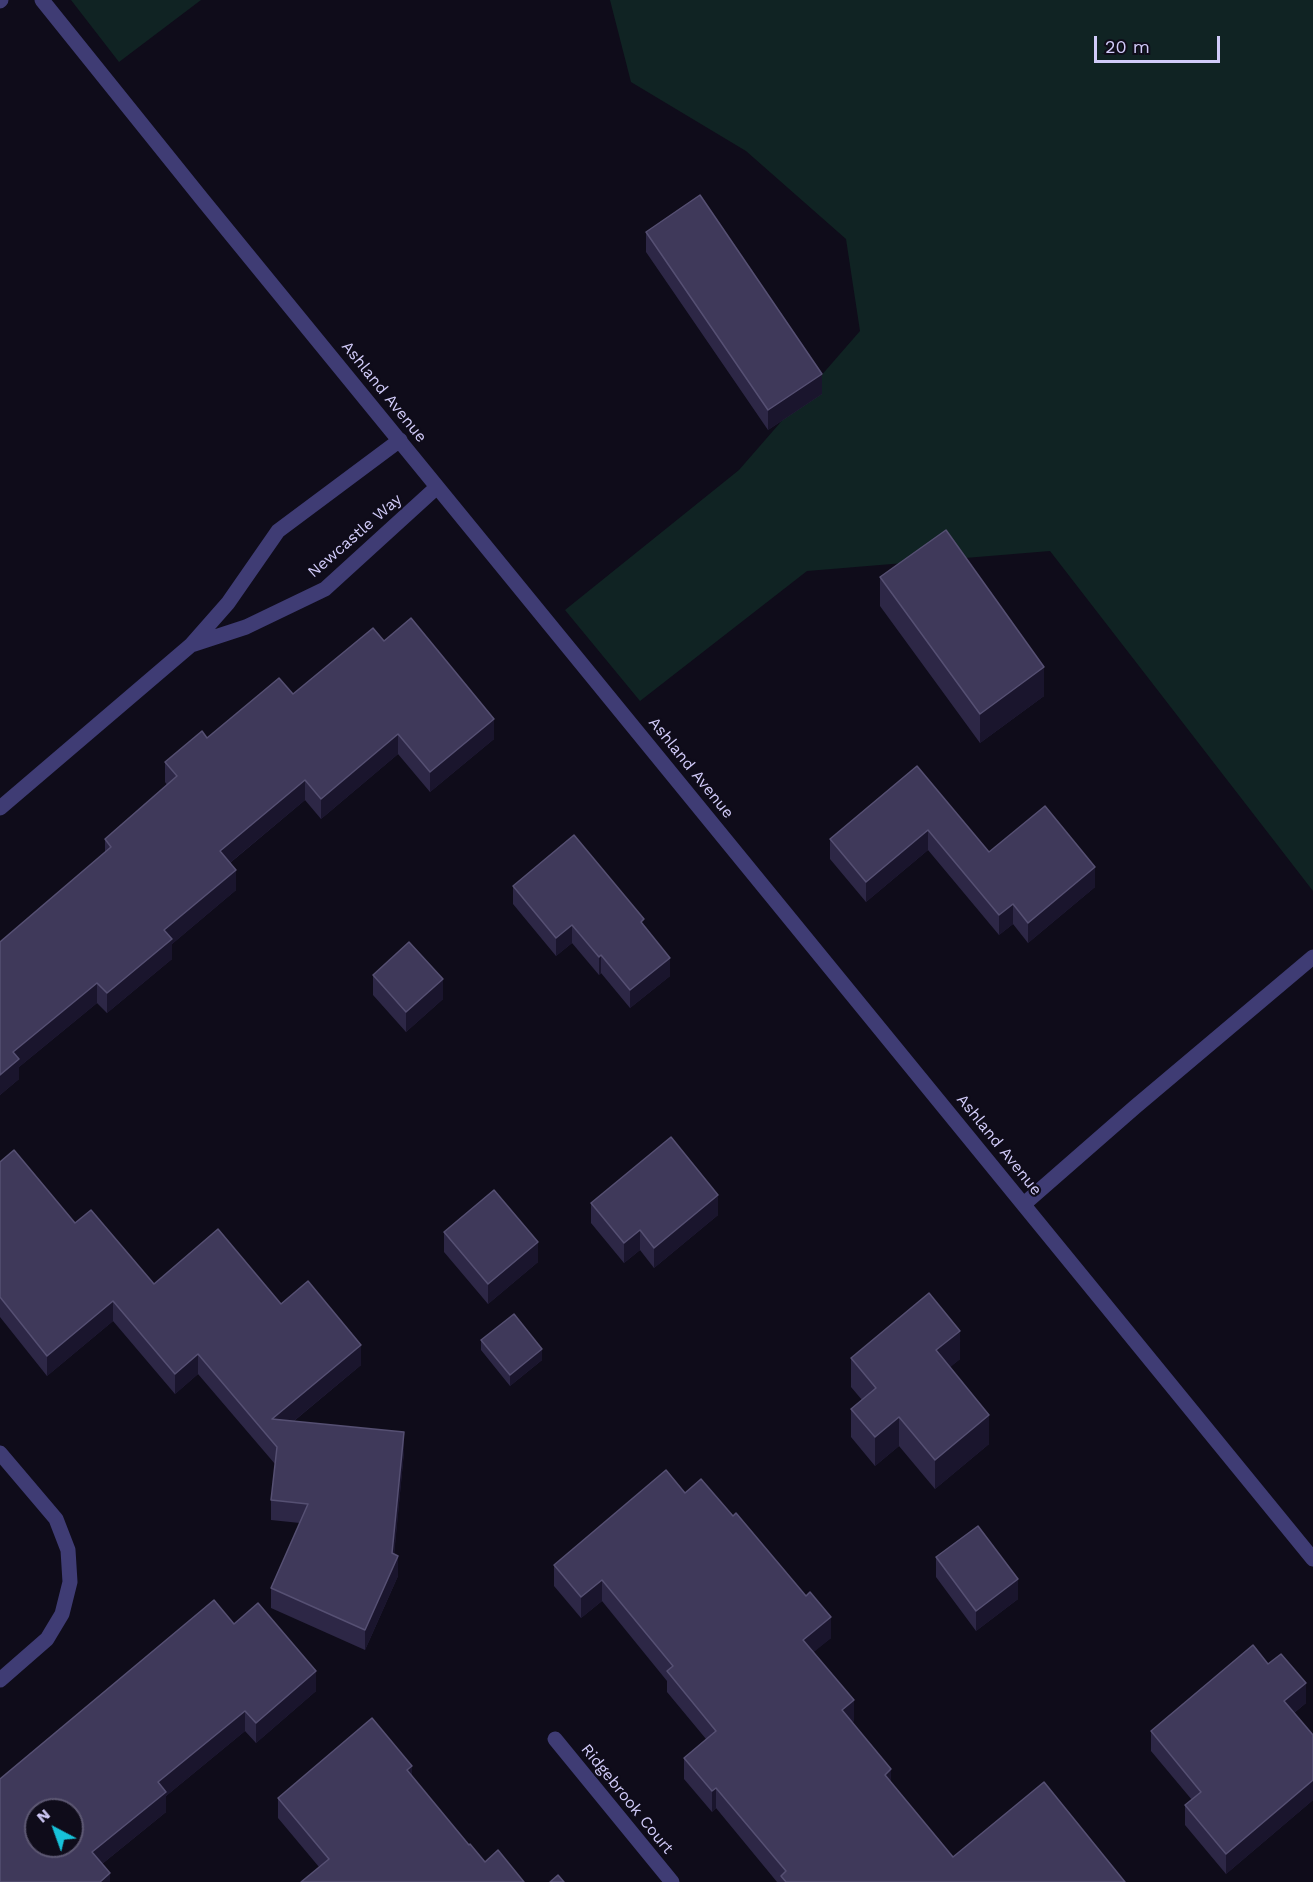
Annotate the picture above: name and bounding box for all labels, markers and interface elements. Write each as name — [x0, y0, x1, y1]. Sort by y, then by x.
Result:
scale bar — [1097, 24, 1223, 62]
text: 20 m — [1105, 36, 1150, 57]
street label: Ashland Avenue — [337, 337, 431, 447]
street label: Newcastle Way — [304, 490, 406, 582]
street label: Ashland Avenue — [644, 713, 738, 823]
street label: Ashland Avenue — [952, 1090, 1046, 1200]
street label: Ridgebrook Court — [577, 1740, 677, 1858]
north arrow — [24, 1798, 84, 1858]
text: N — [32, 1804, 54, 1827]

